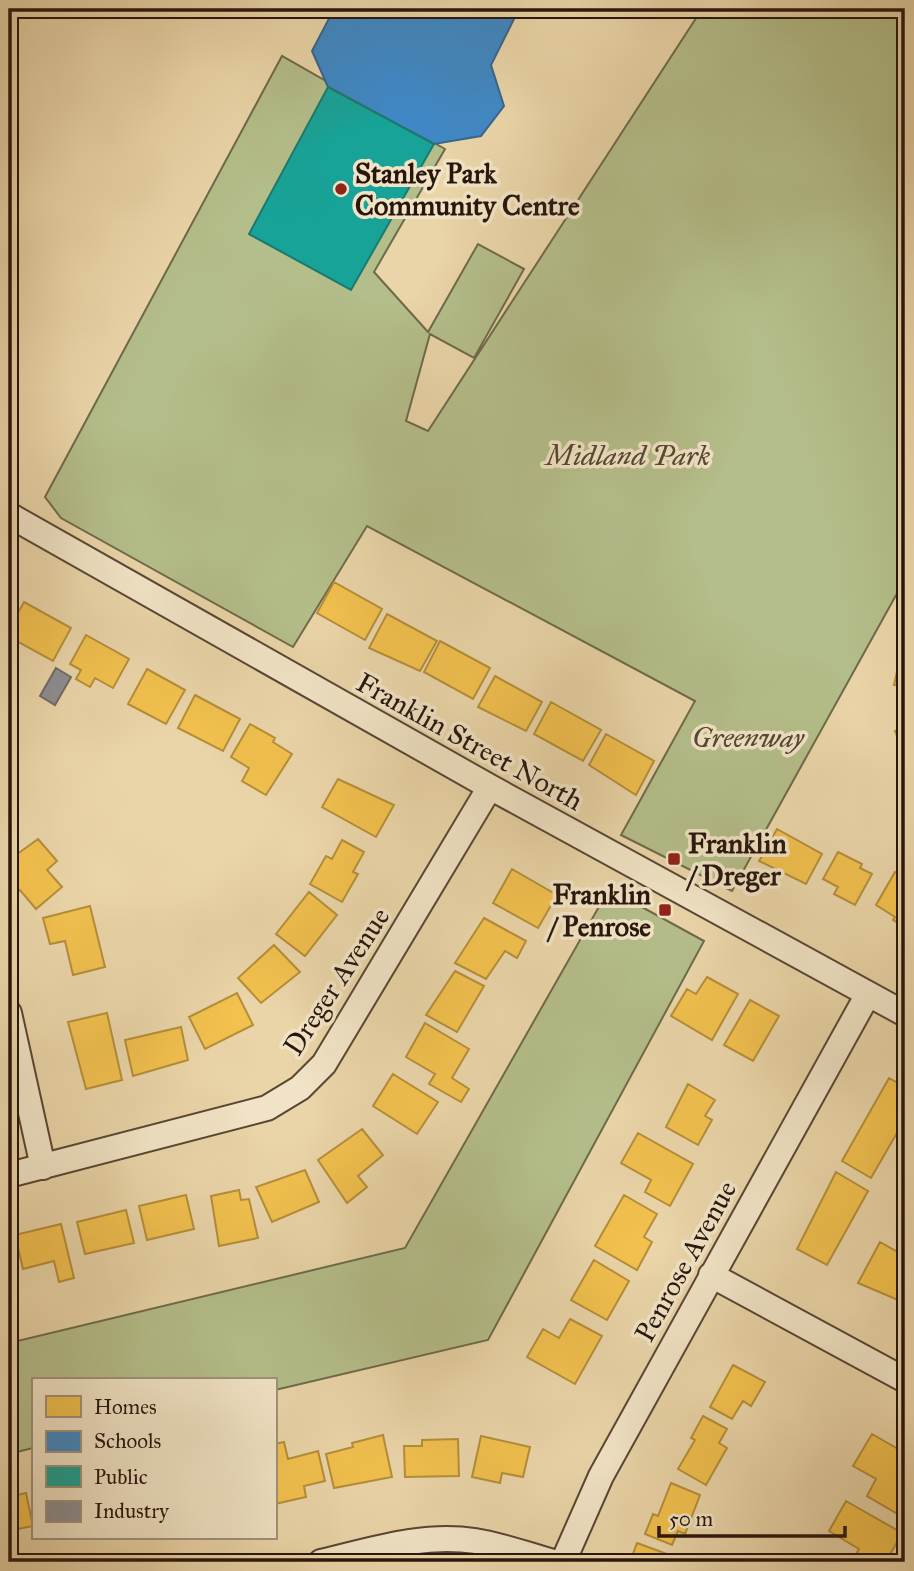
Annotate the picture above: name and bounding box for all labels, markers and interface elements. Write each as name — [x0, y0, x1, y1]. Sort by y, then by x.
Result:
place label: Stanley Park Community Centre — [355, 156, 580, 223]
marker: Stanley Park Community Centre — [333, 181, 349, 197]
park label: Midland Park — [543, 438, 711, 473]
street label: Franklin Street North — [350, 665, 590, 818]
park label: Greenway — [692, 720, 806, 755]
place label: Franklin / Dreger — [685, 826, 787, 893]
marker: Franklin / Dreger — [666, 851, 682, 867]
place label: Franklin / Penrose — [546, 877, 651, 944]
street label: Dreger Avenue — [276, 901, 397, 1062]
marker: Franklin / Penrose — [657, 902, 673, 918]
street label: Penrose Avenue — [627, 1175, 744, 1348]
legend — [32, 1378, 276, 1540]
text: Homes — [94, 1394, 157, 1420]
text: Schools — [94, 1428, 161, 1454]
text: Public — [94, 1464, 148, 1490]
scale bar — [659, 1494, 844, 1538]
text: Industry — [94, 1498, 170, 1524]
text: 50 m — [669, 1506, 714, 1532]

